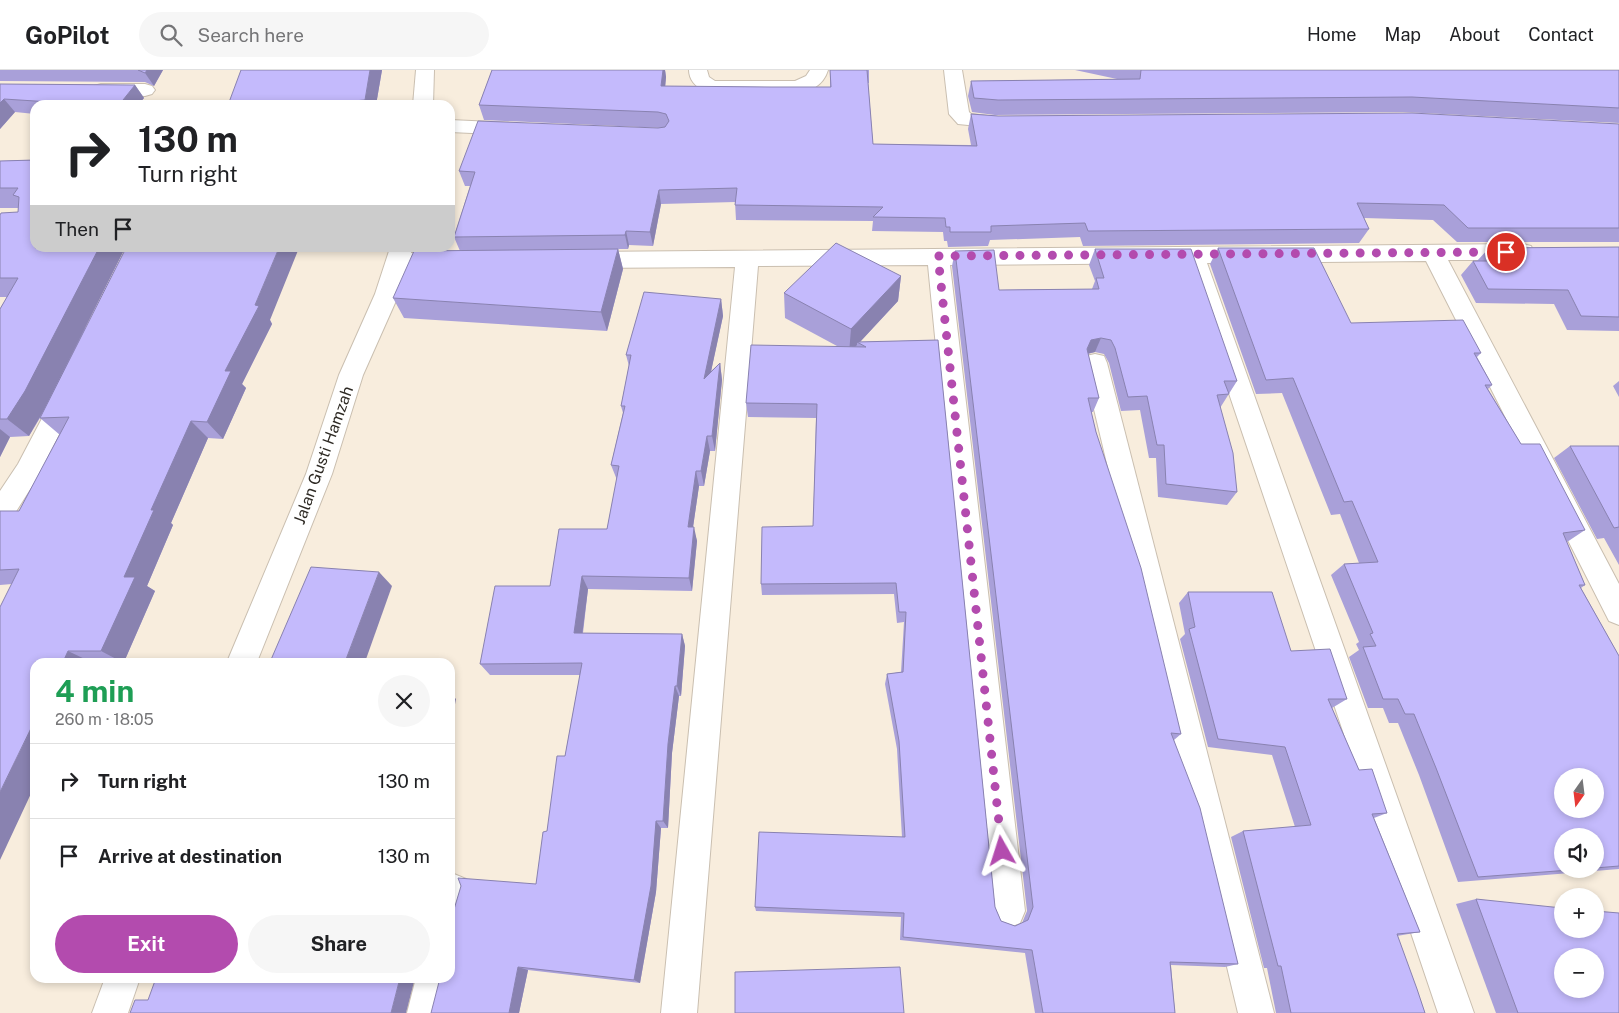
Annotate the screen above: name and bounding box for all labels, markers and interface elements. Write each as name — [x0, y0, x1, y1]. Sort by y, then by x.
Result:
search box — [139, 12, 489, 57]
text: GoPilot — [25, 21, 109, 49]
icon: search — [157, 21, 185, 49]
text: Search here — [197, 24, 304, 46]
text: Home — [1307, 24, 1357, 45]
text: Map — [1385, 24, 1421, 45]
text: About — [1449, 24, 1500, 45]
text: Contact — [1528, 24, 1594, 45]
text: 130 m — [138, 119, 238, 160]
icon: right — [55, 120, 120, 185]
text: Turn right — [138, 161, 238, 187]
icon: arrive — [109, 215, 137, 243]
text: Then — [55, 218, 99, 240]
pin — [1485, 231, 1527, 273]
icon: arrive — [1492, 238, 1520, 266]
street label: Jalan Gusti Hamzah — [290, 384, 357, 527]
text: 4 min — [55, 673, 134, 709]
button: close — [378, 675, 430, 727]
text: 260 m · 18:05 — [55, 710, 154, 729]
icon: right — [55, 767, 83, 795]
north arrow — [1554, 768, 1604, 818]
map controls — [1554, 768, 1604, 998]
text: Turn right — [98, 770, 187, 792]
text: 130 m — [378, 770, 430, 792]
position arrow — [975, 824, 1027, 876]
button: sound — [1554, 828, 1604, 878]
icon: arrive — [55, 842, 83, 870]
text: Arrive at destination — [98, 845, 282, 867]
text: 130 m — [378, 845, 430, 867]
button: + — [1554, 888, 1604, 938]
button: Exit — [55, 915, 238, 973]
button: Share — [248, 915, 430, 973]
button: − — [1554, 948, 1604, 998]

